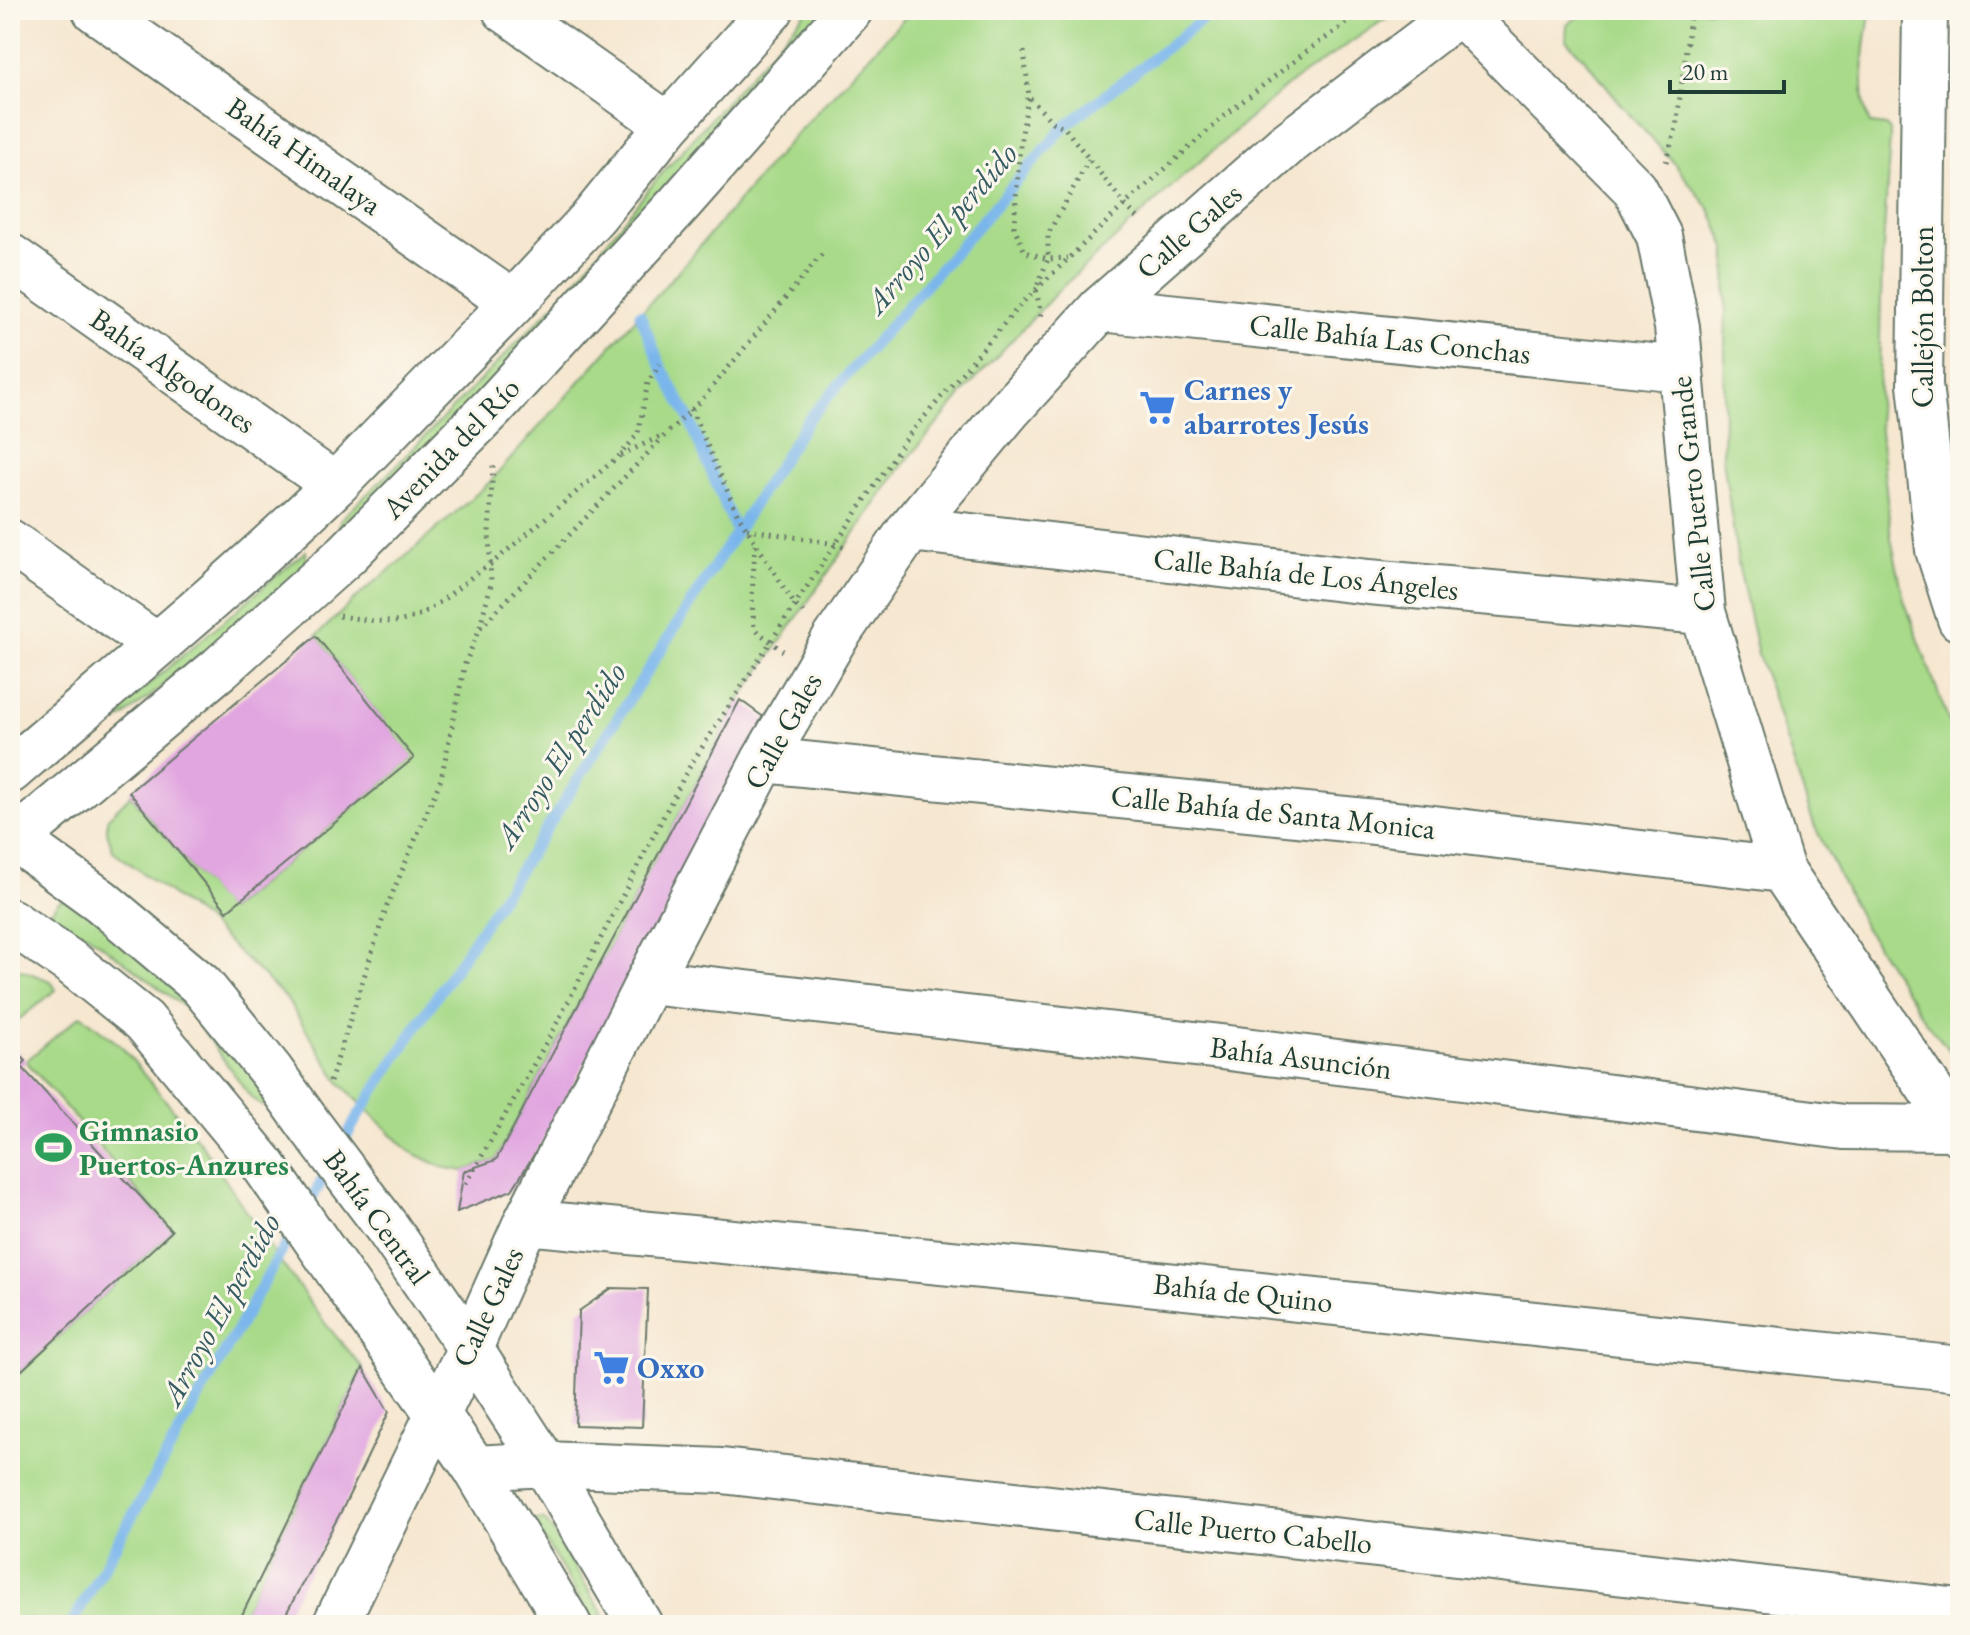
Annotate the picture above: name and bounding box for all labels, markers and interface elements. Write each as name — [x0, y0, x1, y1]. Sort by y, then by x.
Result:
scale bar — [1670, 44, 1784, 94]
text: 20 m — [1682, 56, 1729, 87]
street label: Bahía Himalaya — [219, 88, 390, 223]
water label: Arroyo El perdido — [854, 134, 1027, 324]
street label: Calle Gales — [1128, 174, 1250, 287]
street label: Callejón Bolton — [1903, 226, 1942, 408]
street label: Bahía Algodones — [83, 299, 264, 442]
street label: Calle Bahía Las Conchas — [1248, 304, 1532, 373]
street label: Avenida del Río — [372, 368, 528, 528]
place label: Carnes y abarrotes Jesús — [1184, 370, 1369, 443]
street label: Calle Puerto Grande — [1661, 375, 1724, 614]
supermarket icon: Carnes y abarrotes Jesús — [1139, 388, 1177, 426]
street label: Calle Bahía de Los Ángeles — [1152, 538, 1461, 609]
water label: Arroyo El perdido — [483, 654, 636, 858]
street label: Calle Gales — [735, 665, 831, 796]
street label: Calle Bahía de Santa Monica — [1109, 775, 1437, 848]
street label: Bahía Asunción — [1208, 1027, 1394, 1088]
place label: Gimnasio Puertos-Anzures — [79, 1111, 289, 1184]
sports icon: Gimnasio Puertos-Anzures — [34, 1129, 72, 1167]
street label: Bahía Central — [315, 1141, 440, 1292]
water label: Arroyo El perdido — [149, 1206, 290, 1414]
street label: Calle Gales — [443, 1241, 532, 1373]
street label: Bahía de Quino — [1152, 1264, 1335, 1321]
place label: Oxxo — [637, 1348, 704, 1387]
supermarket icon: Oxxo — [592, 1349, 630, 1387]
street label: Calle Puerto Cabello — [1132, 1499, 1374, 1562]

